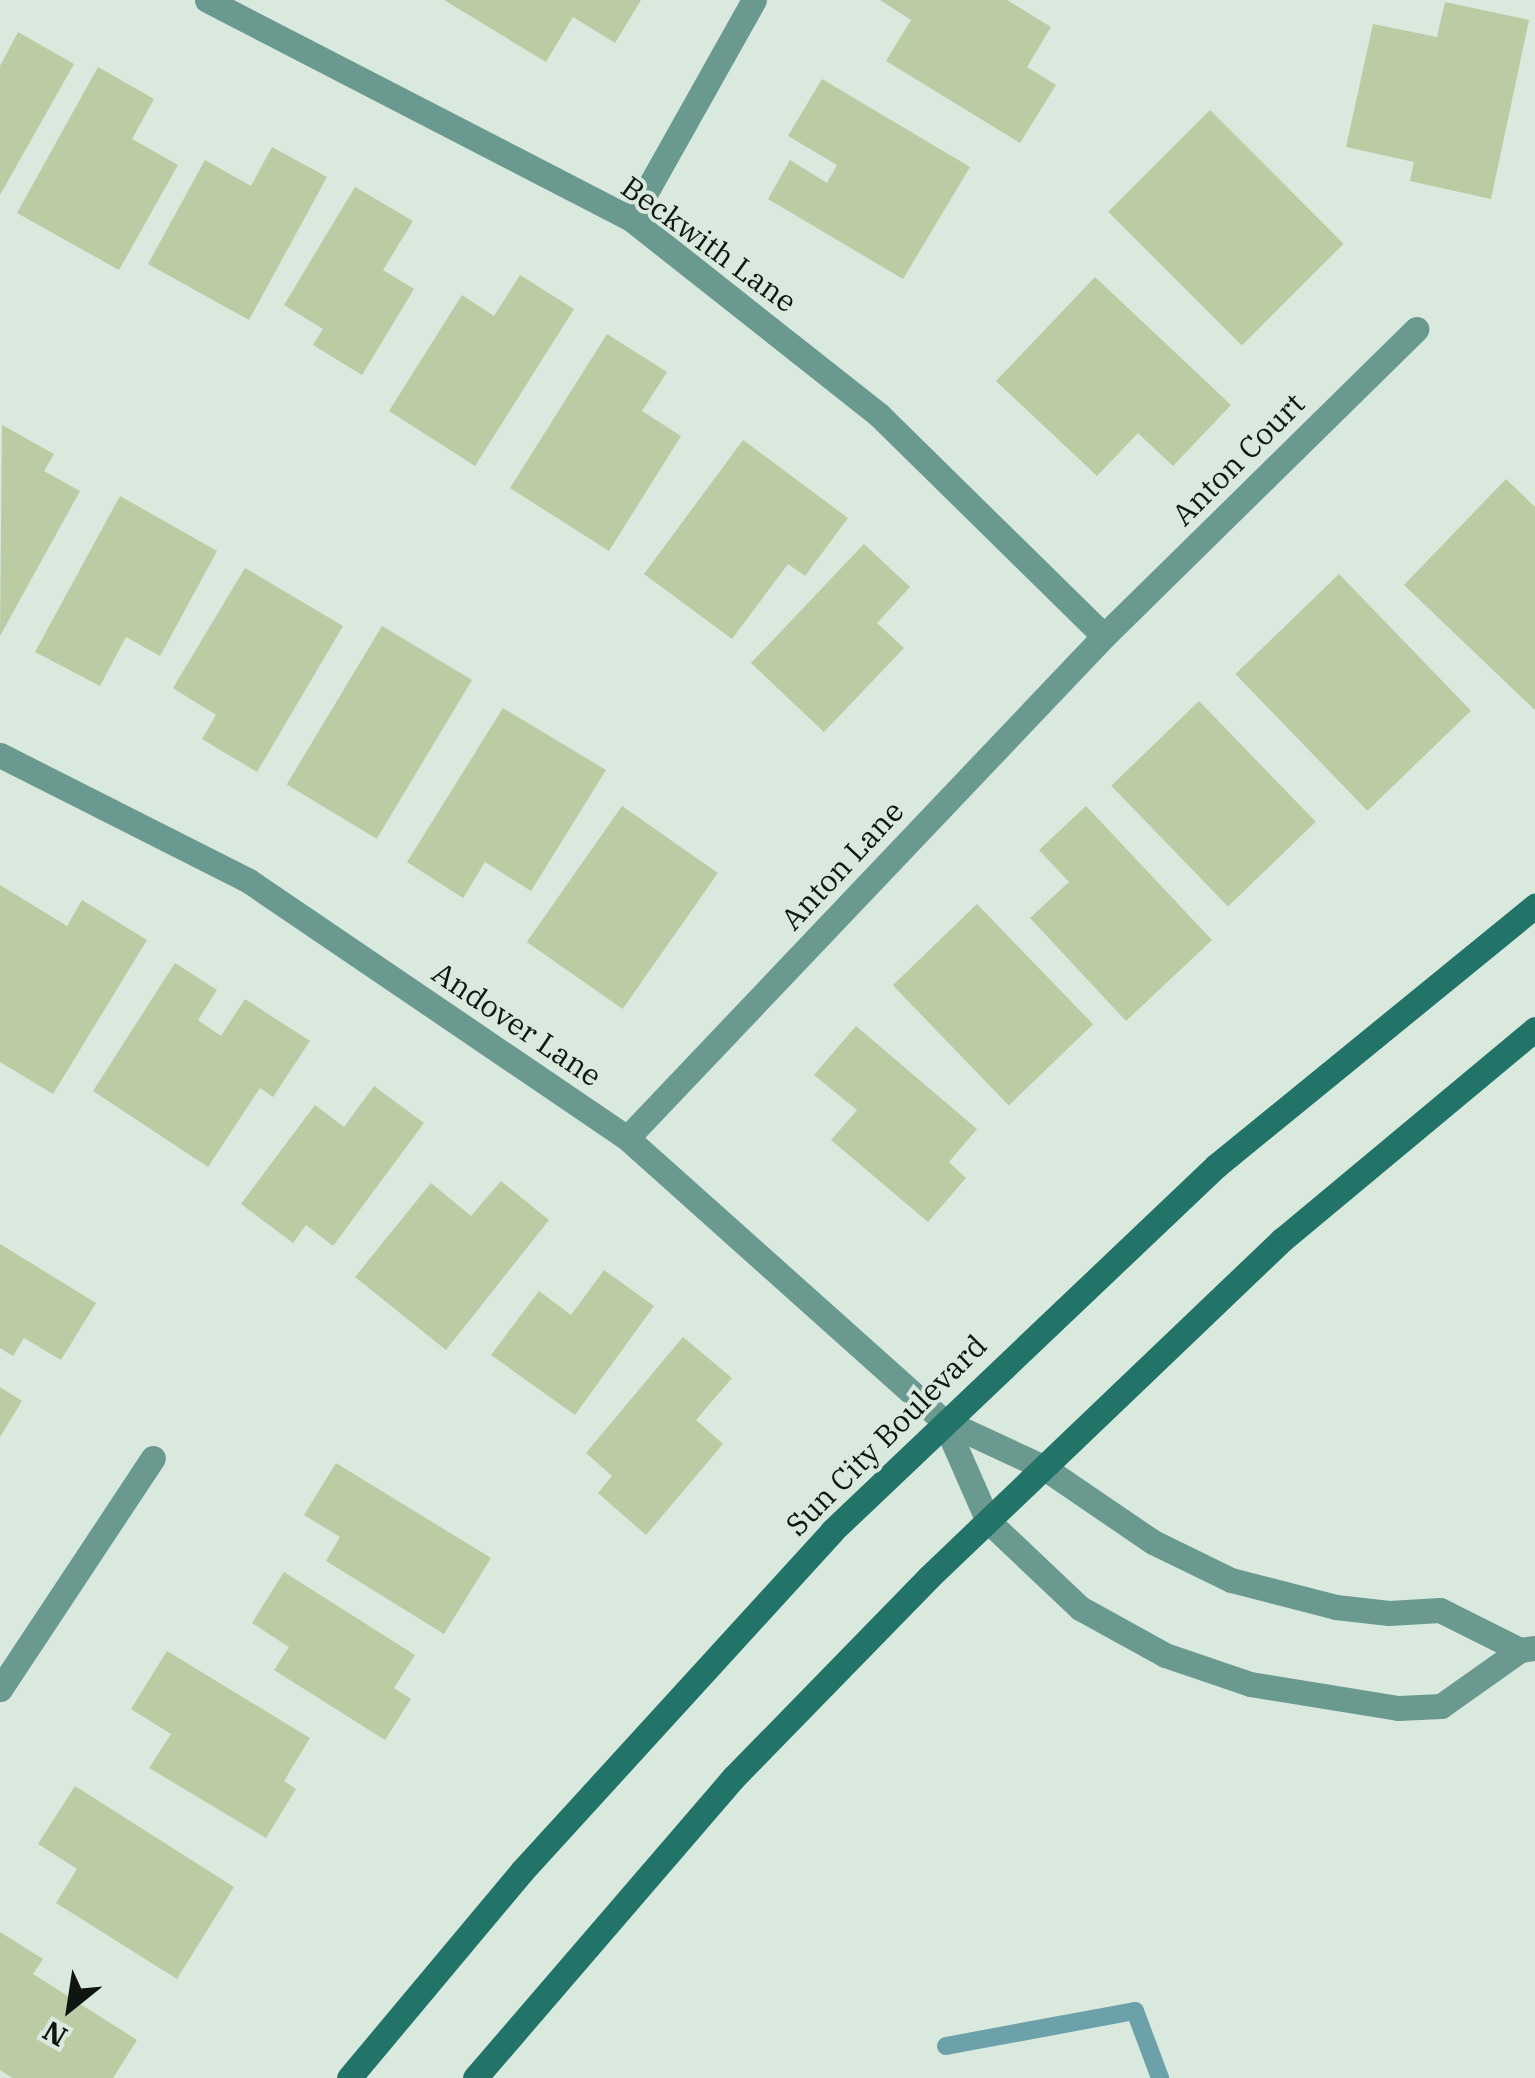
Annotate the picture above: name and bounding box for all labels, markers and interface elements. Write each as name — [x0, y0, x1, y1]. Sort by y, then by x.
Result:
street label: Beckwith Lane — [614, 168, 804, 320]
street label: Anton Court — [1164, 385, 1312, 533]
street label: Anton Lane — [773, 793, 911, 937]
street label: Andover Lane — [426, 954, 608, 1094]
street label: Sun City Boulevard — [778, 1327, 994, 1543]
north arrow — [20, 1958, 120, 2058]
text: N — [36, 2013, 74, 2056]

